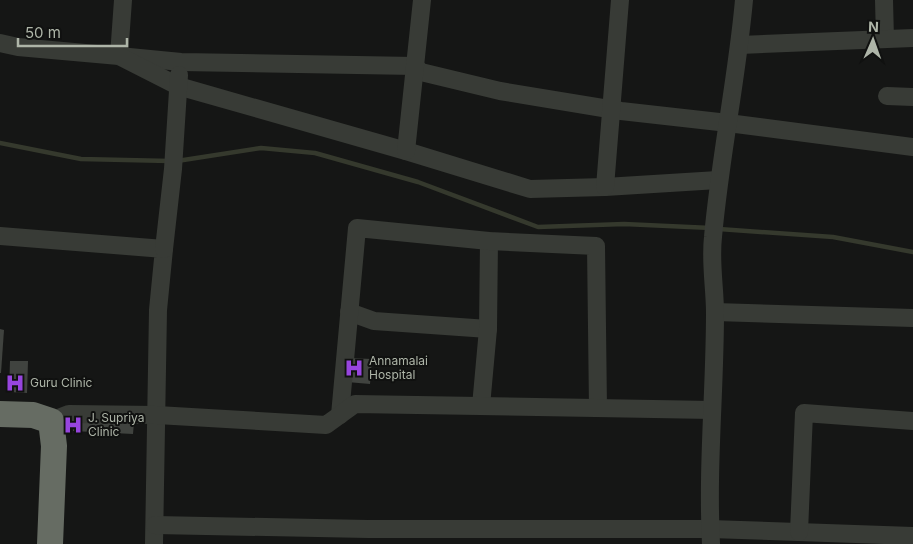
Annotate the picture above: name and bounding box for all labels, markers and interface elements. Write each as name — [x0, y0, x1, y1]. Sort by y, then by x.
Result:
scale bar — [18, 15, 126, 47]
north arrow — [848, 15, 898, 65]
text: N — [868, 18, 879, 35]
text: 50 m — [25, 23, 61, 42]
place label: Annamalai Hospital — [369, 353, 428, 382]
hospital icon: Annamalai Hospital — [343, 357, 365, 379]
hospital icon: Guru Clinic — [4, 372, 26, 394]
place label: Guru Clinic — [30, 375, 93, 390]
place label: J. Supriya Clinic — [88, 410, 144, 439]
hospital icon: J. Supriya Clinic — [62, 414, 84, 436]

